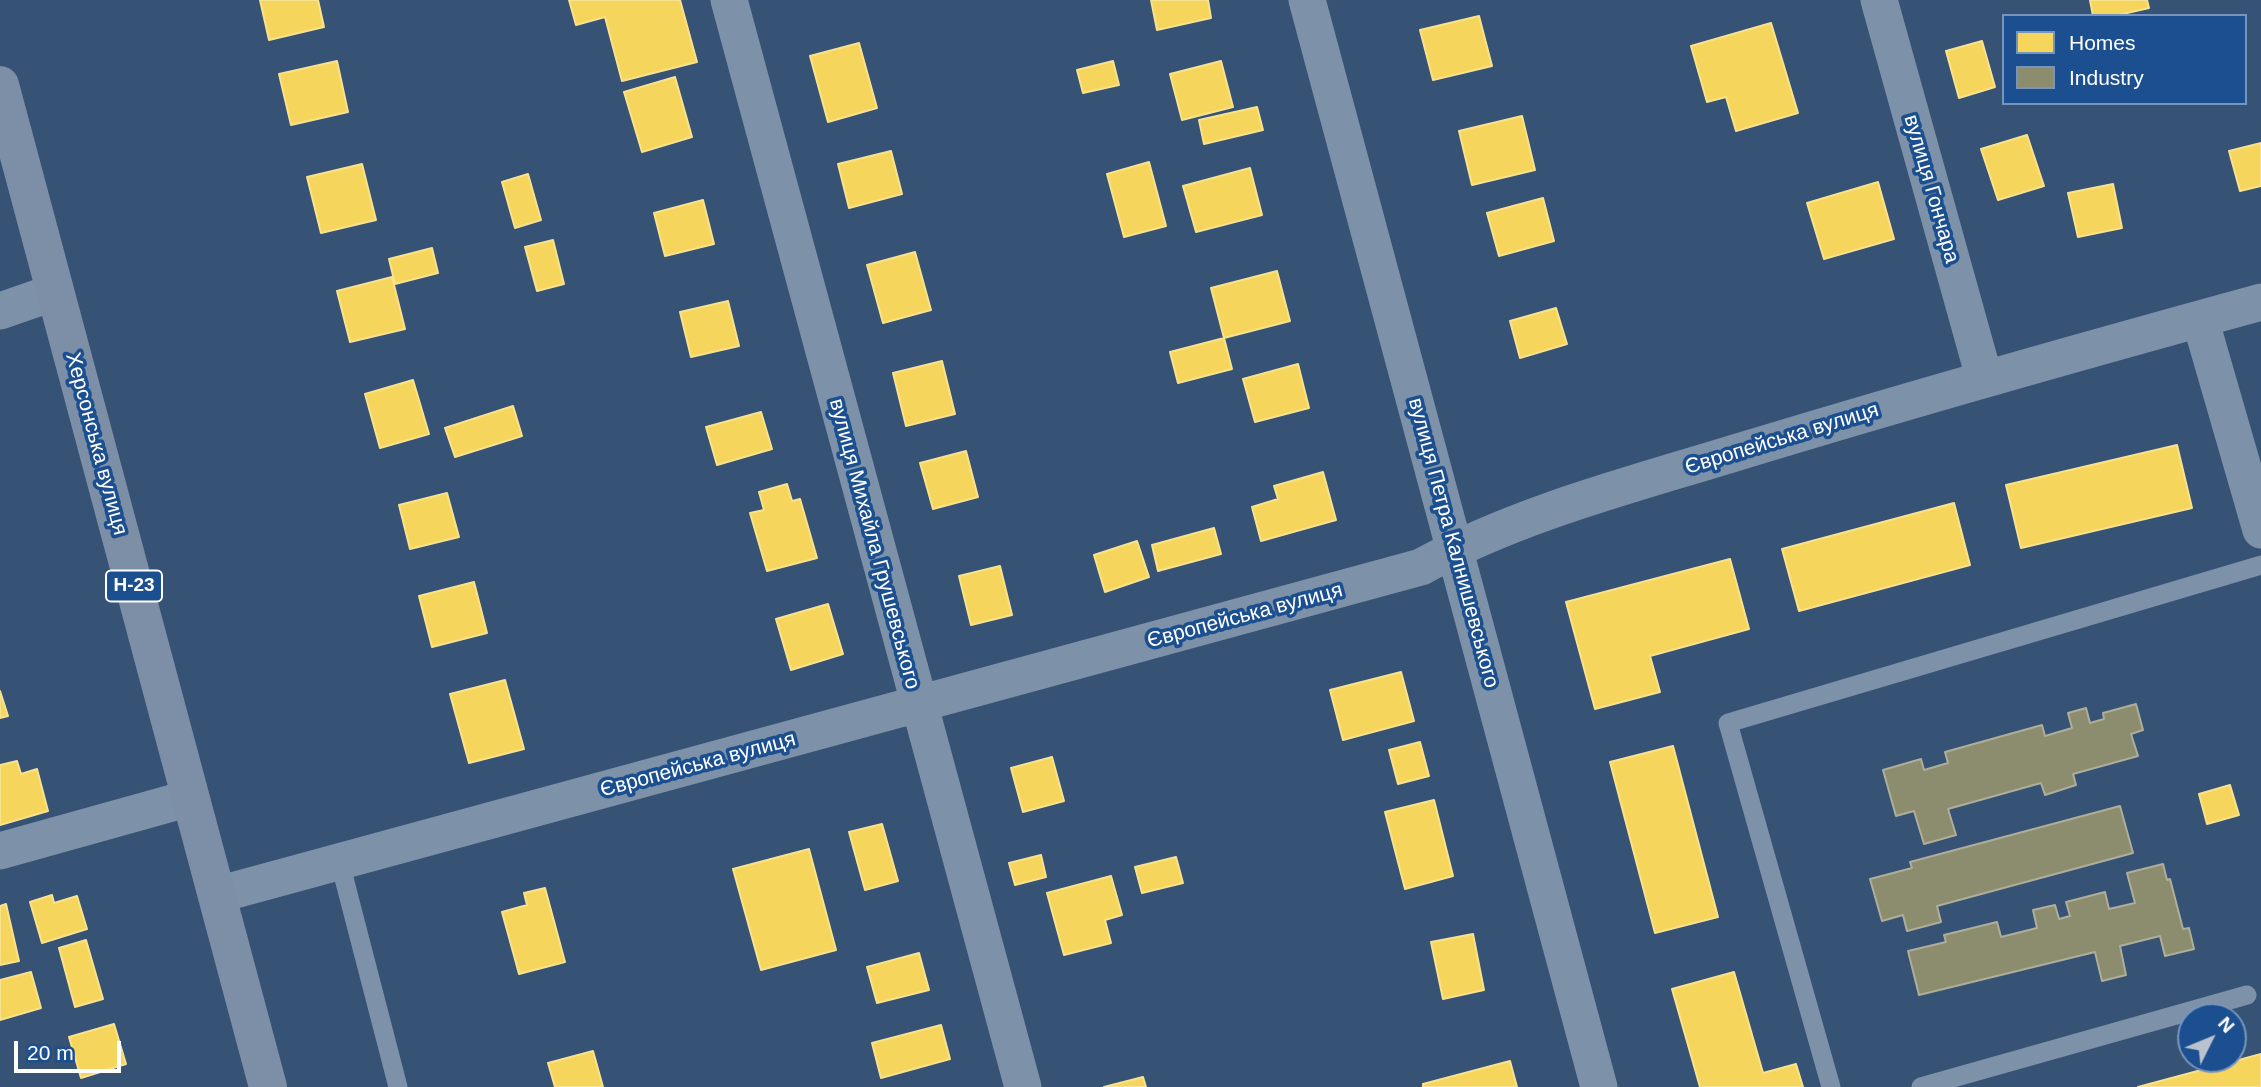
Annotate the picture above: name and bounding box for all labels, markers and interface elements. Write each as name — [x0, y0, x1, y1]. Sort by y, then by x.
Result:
legend — [2002, 14, 2247, 105]
text: Homes — [2069, 31, 2136, 54]
text: Industry — [2069, 66, 2144, 89]
street label: вулиця Гончара — [1898, 112, 1964, 266]
street label: Херсонська вулиця — [59, 350, 133, 538]
street label: вулиця Петра Калнишевського — [1402, 395, 1504, 691]
street label: вулиця Михайла Грушевського — [823, 396, 925, 692]
street label: Європейська вулиця — [1682, 398, 1882, 480]
road number: Н-23 — [106, 570, 162, 601]
street label: Європейська вулиця — [1145, 578, 1345, 654]
street label: Європейська вулиця — [598, 727, 798, 803]
north arrow — [2177, 1003, 2247, 1073]
text: N — [2214, 1013, 2239, 1037]
scale bar — [18, 1028, 124, 1072]
text: 20 m — [27, 1041, 74, 1064]

